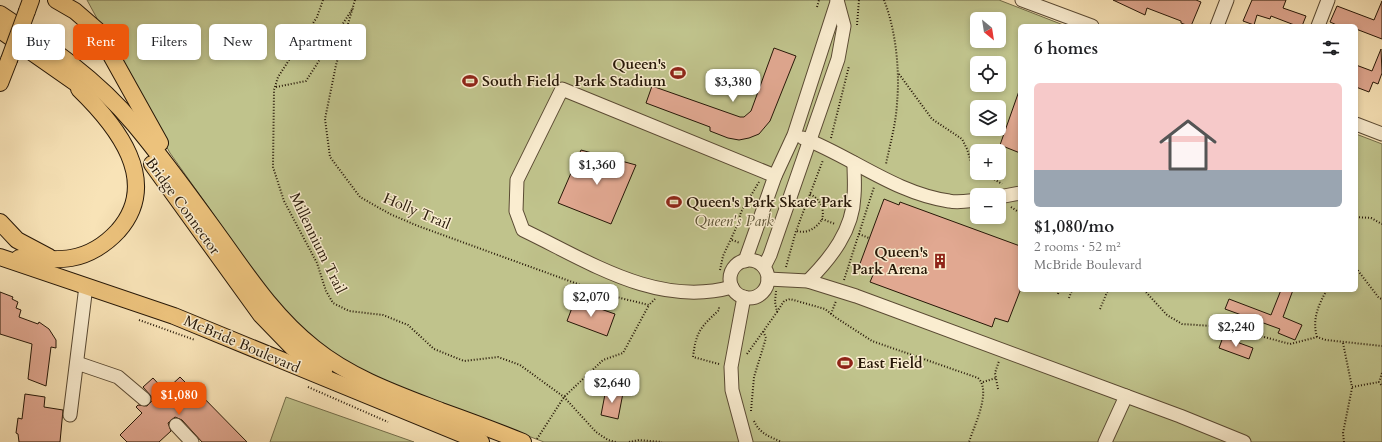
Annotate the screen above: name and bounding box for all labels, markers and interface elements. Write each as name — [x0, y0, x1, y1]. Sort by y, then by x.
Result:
north arrow — [970, 12, 1006, 48]
map controls — [970, 12, 1006, 224]
chip: Buy — [12, 24, 65, 60]
chip: Rent — [73, 24, 129, 60]
chip: Filters — [137, 24, 201, 60]
chip: New — [209, 24, 267, 60]
chip: Apartment — [275, 24, 366, 60]
text: 6 homes — [1034, 37, 1098, 60]
icon: filters — [1320, 37, 1342, 59]
place label: Queen's Park Stadium — [574, 54, 666, 91]
button: locate — [970, 56, 1006, 92]
sports icon: Queen's Park Stadium — [669, 64, 687, 82]
pin: $3,380 — [700, 69, 766, 103]
place label: South Field — [482, 71, 560, 91]
sports icon: South Field — [461, 72, 479, 90]
text: $3,380 — [714, 73, 752, 91]
button: layers — [970, 100, 1006, 136]
icon: home — [1152, 109, 1224, 181]
button: + — [970, 144, 1006, 180]
pin: $1,360 — [564, 152, 630, 186]
street label: Bridge Connector — [141, 153, 225, 259]
text: $1,360 — [578, 156, 616, 174]
street label: Holly Trail — [380, 188, 454, 234]
button: − — [970, 188, 1006, 224]
street label: Millennium Trail — [285, 189, 351, 297]
place label: Queen's Park Skate Park — [686, 192, 853, 212]
sports icon: Queen's Park Skate Park — [665, 193, 683, 211]
park label: Queen's Park — [694, 211, 774, 231]
text: $1,080/mo — [1034, 215, 1114, 238]
text: 2 rooms · 52 m² — [1034, 238, 1121, 256]
place label: Queen's Park Arena — [852, 242, 929, 279]
building icon: Queen's Park Arena — [931, 252, 949, 270]
text: McBride Boulevard — [1034, 256, 1142, 274]
pin: $2,070 — [558, 284, 624, 318]
text: $2,070 — [572, 288, 610, 306]
street label: McBride Boulevard — [181, 310, 303, 378]
pin: $2,240 — [1203, 314, 1269, 348]
text: $2,240 — [1217, 318, 1255, 336]
place label: East Field — [857, 353, 923, 373]
sports icon: East Field — [836, 354, 854, 372]
pin: $2,640 — [579, 370, 645, 404]
text: $2,640 — [593, 374, 631, 392]
pin: $1,080 — [146, 382, 212, 416]
text: $1,080 — [160, 386, 198, 404]

